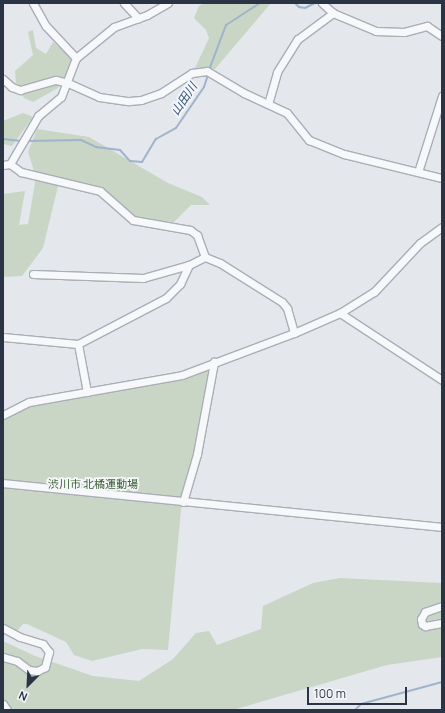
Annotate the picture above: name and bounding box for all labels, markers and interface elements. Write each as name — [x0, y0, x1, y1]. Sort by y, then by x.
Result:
water label: 山田川 — [168, 80, 200, 118]
park label: 渋川市 北橘運動場 — [48, 477, 138, 491]
north arrow — [8, 665, 48, 705]
scale bar — [309, 679, 409, 705]
text: 100 m — [314, 685, 346, 702]
text: N — [16, 688, 30, 705]

